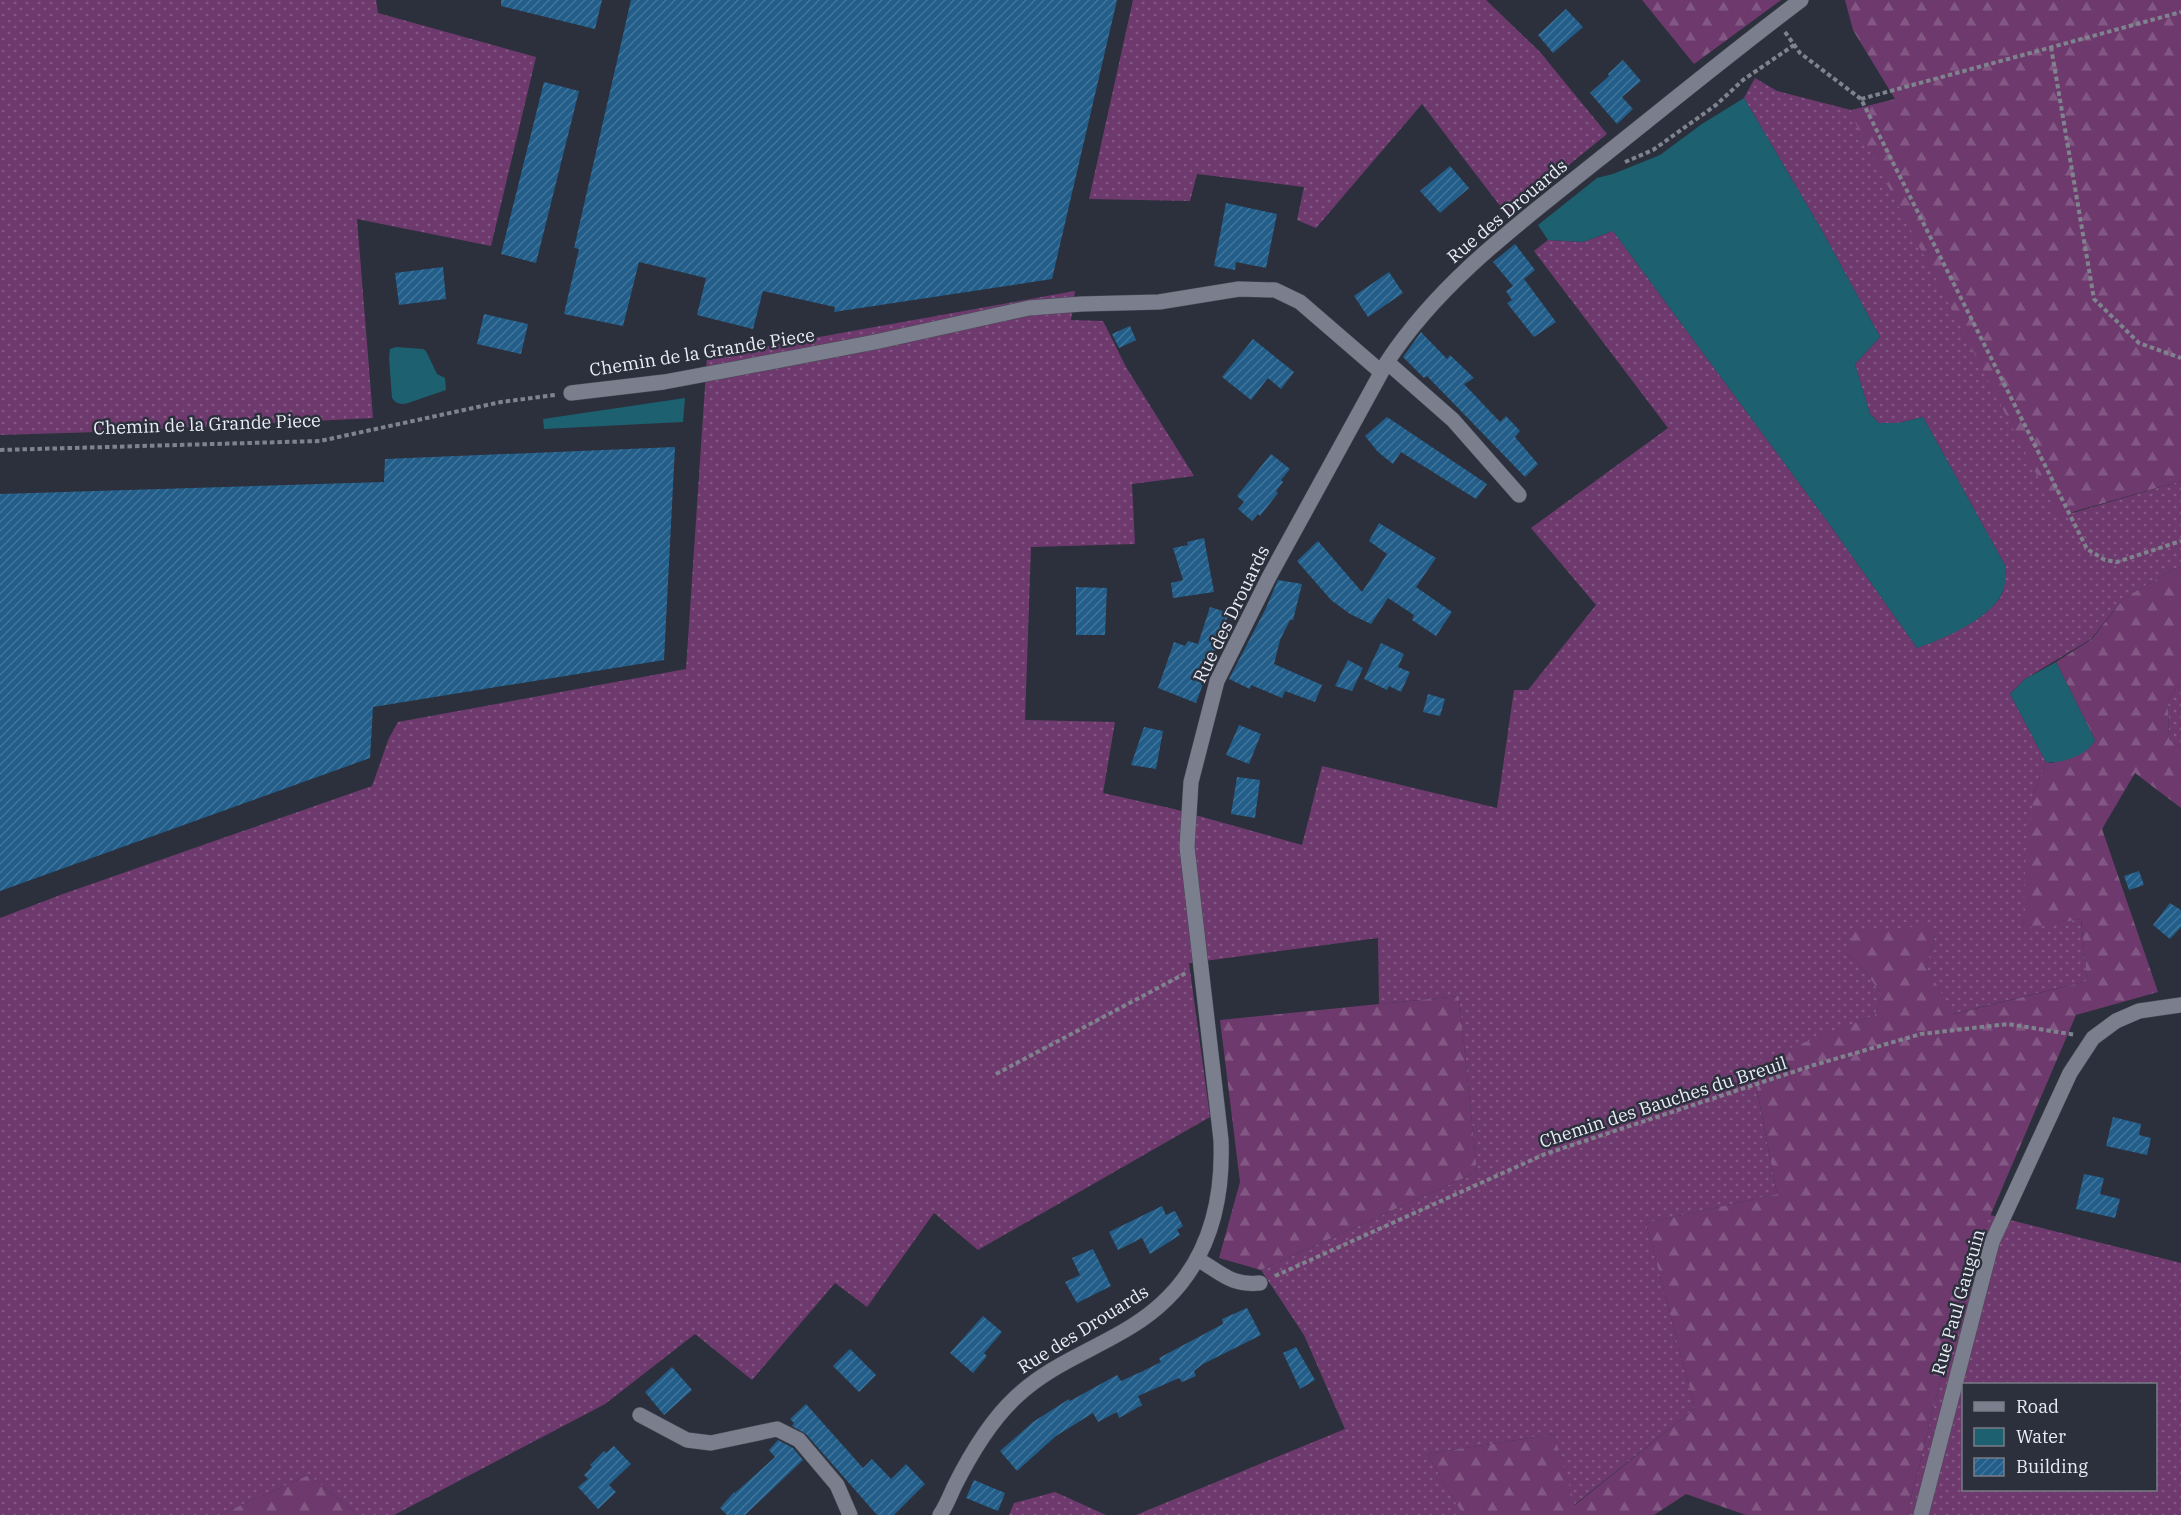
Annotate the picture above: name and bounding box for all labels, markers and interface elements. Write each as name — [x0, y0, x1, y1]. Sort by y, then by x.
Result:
street label: Rue des Drouards — [1442, 154, 1572, 268]
street label: Chemin de la Grande Piece — [588, 323, 816, 381]
street label: Chemin de la Grande Piece — [93, 409, 321, 439]
street label: Rue des Drouards — [1188, 542, 1274, 686]
street label: Chemin des Bauches du Breuil — [1536, 1051, 1790, 1153]
street label: Rue Paul Gauguin — [1926, 1226, 1990, 1378]
street label: Rue des Drouards — [1013, 1279, 1153, 1379]
legend — [1962, 1383, 2157, 1491]
text: Road — [2016, 1395, 2059, 1418]
text: Water — [2016, 1425, 2066, 1448]
text: Building — [2016, 1455, 2088, 1478]

